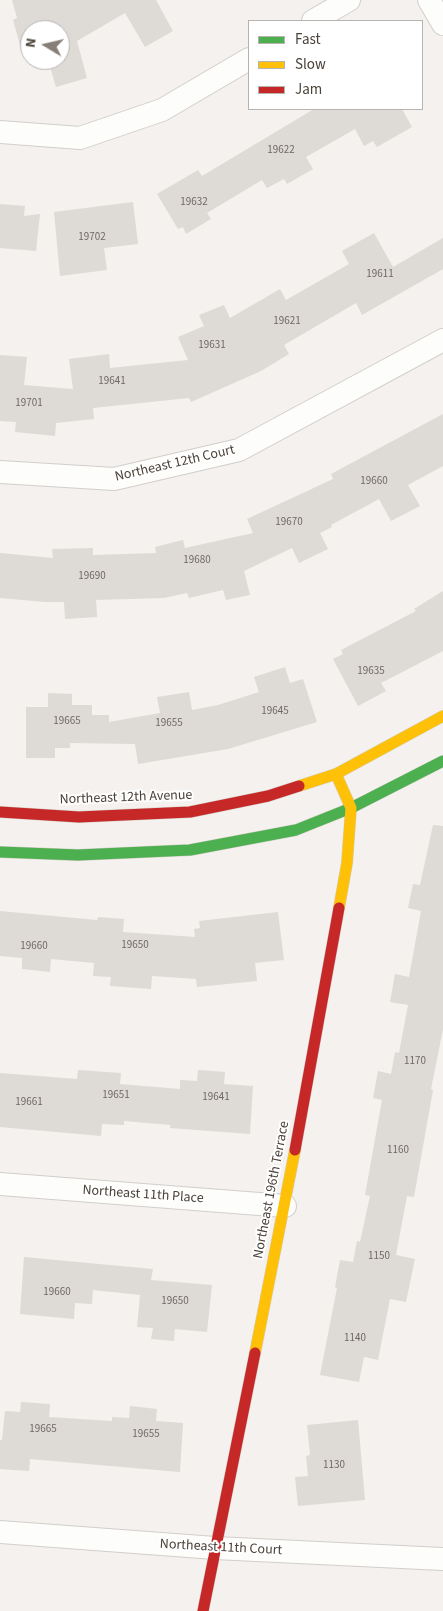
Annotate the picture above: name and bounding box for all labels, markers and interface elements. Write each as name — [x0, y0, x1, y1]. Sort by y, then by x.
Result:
north arrow — [20, 20, 70, 70]
legend — [248, 20, 423, 110]
text: Fast — [295, 29, 321, 50]
text: N — [21, 37, 42, 49]
text: Slow — [295, 54, 326, 75]
text: Jam — [295, 79, 322, 100]
house number: 19622 — [267, 144, 295, 158]
house number: 19632 — [180, 196, 208, 210]
house number: 19702 — [78, 231, 106, 245]
house number: 19611 — [366, 268, 394, 282]
house number: 19621 — [273, 315, 301, 329]
house number: 19631 — [198, 339, 226, 353]
house number: 19641 — [98, 375, 126, 389]
house number: 19701 — [15, 397, 43, 411]
street label: Northeast 12th Court — [113, 442, 237, 486]
house number: 19660 — [360, 475, 388, 489]
house number: 19670 — [275, 516, 303, 530]
house number: 19680 — [183, 554, 211, 568]
house number: 19690 — [78, 570, 106, 584]
house number: 19635 — [357, 665, 385, 679]
house number: 19645 — [261, 705, 289, 719]
house number: 19665 — [53, 715, 81, 729]
house number: 19655 — [155, 717, 183, 731]
street label: Northeast 12th Avenue — [59, 787, 193, 809]
house number: 19650 — [121, 939, 149, 953]
house number: 19660 — [20, 940, 48, 954]
house number: 1170 — [404, 1055, 426, 1069]
house number: 19651 — [102, 1089, 130, 1103]
house number: 19641 — [202, 1091, 230, 1105]
house number: 19661 — [15, 1096, 43, 1110]
street label: Northeast 196th Terrace — [250, 1120, 294, 1260]
house number: 1160 — [387, 1144, 409, 1158]
street label: Northeast 11th Place — [82, 1182, 204, 1208]
house number: 1150 — [368, 1250, 390, 1264]
house number: 19660 — [43, 1286, 71, 1300]
house number: 19650 — [161, 1295, 189, 1309]
house number: 1140 — [344, 1332, 366, 1346]
house number: 19665 — [29, 1423, 57, 1437]
house number: 19655 — [132, 1428, 160, 1442]
house number: 1130 — [323, 1459, 345, 1473]
street label: Northeast 11th Court — [159, 1536, 283, 1560]

